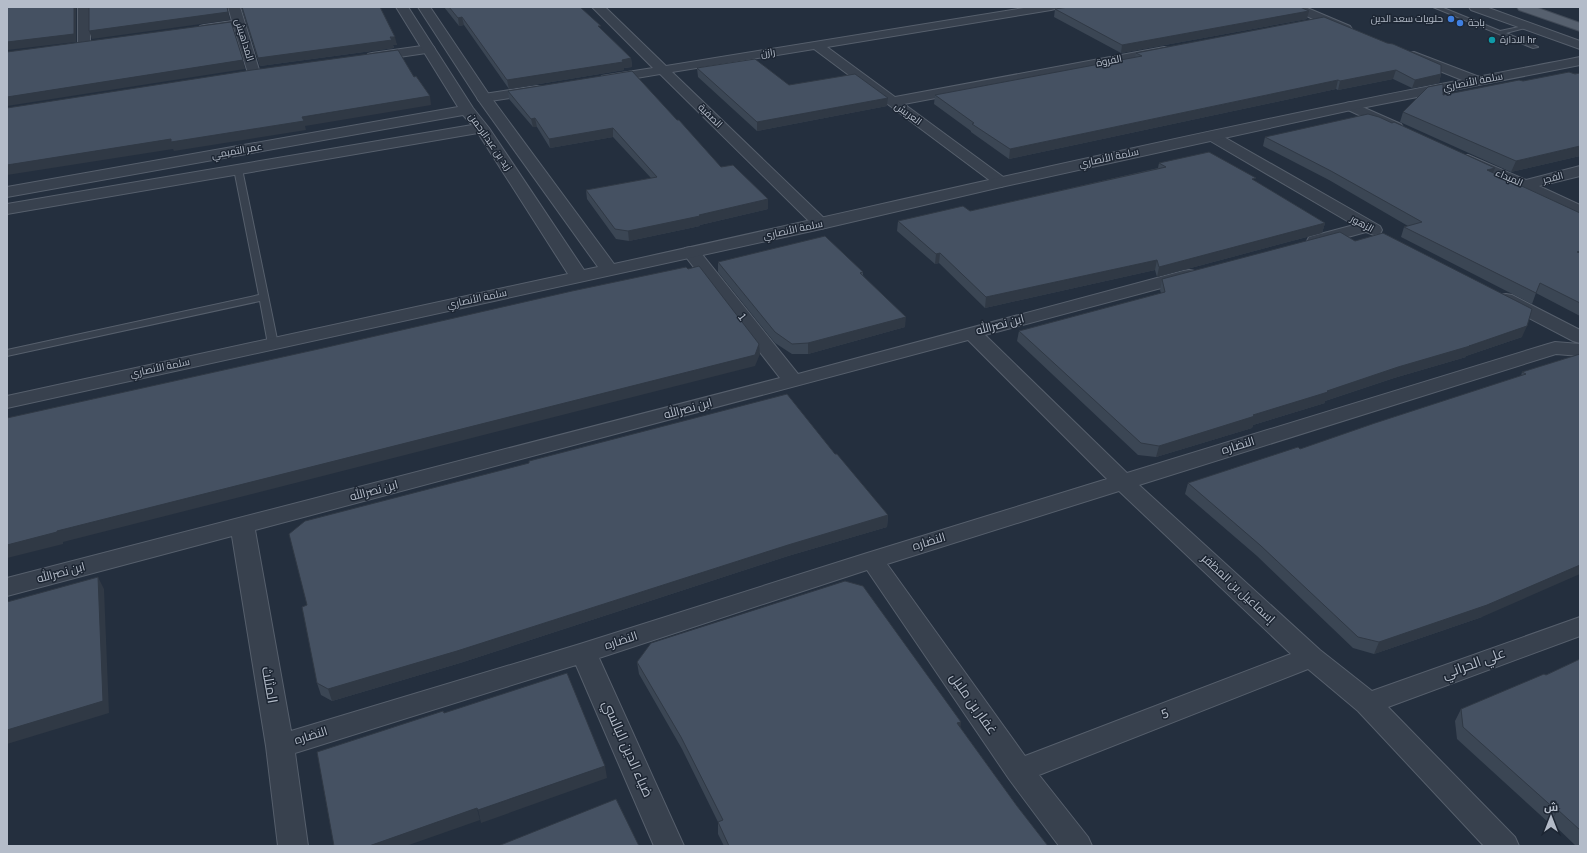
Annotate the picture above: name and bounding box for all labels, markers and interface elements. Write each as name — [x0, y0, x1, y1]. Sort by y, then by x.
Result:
place label: حلويات سعد الدين — [1371, 12, 1443, 26]
marker: حلويات سعد الدين — [1446, 14, 1456, 24]
place label: باجة — [1468, 16, 1485, 30]
street label: المداهيش — [231, 17, 257, 63]
marker: باجة — [1455, 18, 1465, 28]
place label: الادارة hr — [1500, 33, 1537, 47]
marker: الادارة hr — [1487, 35, 1497, 45]
street label: رازن — [760, 45, 776, 61]
street label: الفروة — [1095, 52, 1123, 70]
street label: سلمة الأنصاري — [1442, 69, 1504, 95]
street label: العريش — [891, 99, 925, 129]
street label: الصفية — [695, 101, 725, 131]
street label: زيد بن عبدالرحمن — [465, 111, 515, 173]
street label: عمر التميمي — [211, 140, 264, 162]
street label: سلمة الأنصاري — [1078, 145, 1140, 171]
street label: المبداء — [1493, 166, 1525, 190]
street label: الفجر — [1540, 169, 1565, 188]
street label: الزهور — [1347, 211, 1376, 236]
street label: سلمة الأنصاري — [762, 217, 824, 243]
street label: سلمة الأنصاري — [446, 286, 508, 312]
street label: 1 — [733, 309, 751, 325]
street label: ابن نصرالله — [974, 310, 1026, 340]
street label: سلمة الأنصاري — [129, 355, 191, 381]
street label: ابن نصرالله — [662, 394, 714, 424]
street label: النضاره — [1219, 433, 1257, 459]
street label: ابن نصرالله — [348, 476, 400, 506]
street label: النضاره — [910, 529, 948, 555]
street label: إسماعيل بن المظفر — [1197, 550, 1279, 628]
street label: ابن نصرالله — [35, 558, 87, 588]
street label: النضاره — [602, 628, 640, 654]
street label: علي الحراني — [1440, 643, 1509, 686]
street label: المثلث — [256, 665, 282, 705]
street label: غفار بن مليل — [944, 669, 1002, 739]
street label: ضياء الدين البالسي — [597, 697, 657, 801]
street label: 5 — [1158, 703, 1172, 725]
street label: النضاره — [292, 723, 330, 749]
north arrow — [1531, 797, 1571, 837]
text: ش — [1544, 800, 1558, 815]

